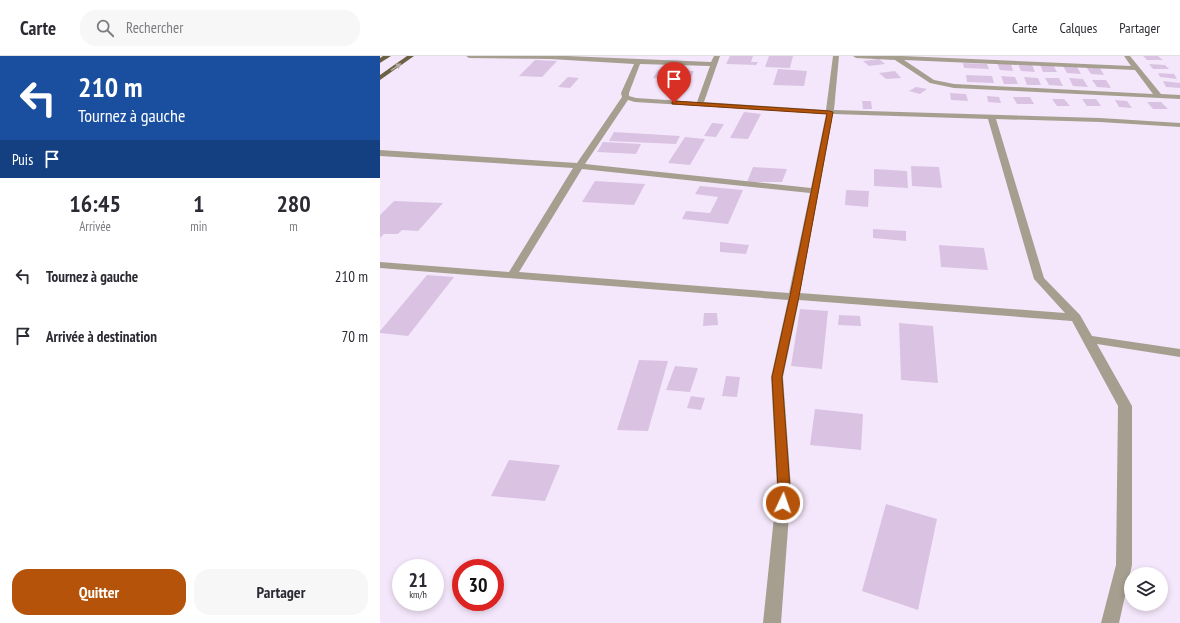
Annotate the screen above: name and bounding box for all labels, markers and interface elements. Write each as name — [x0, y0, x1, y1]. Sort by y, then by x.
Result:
search box — [80, 10, 360, 46]
text: Carte — [20, 16, 56, 40]
icon: search — [94, 17, 116, 39]
text: Rechercher — [126, 18, 183, 37]
text: Carte — [1012, 19, 1037, 37]
text: Calques — [1059, 19, 1097, 37]
text: Partager — [1119, 19, 1160, 37]
pin — [657, 62, 691, 103]
one-way arrow — [390, 63, 401, 71]
text: 210 m — [78, 68, 142, 105]
icon: arrive — [663, 68, 685, 90]
icon: left — [12, 72, 64, 124]
text: Tournez à gauche — [78, 104, 185, 127]
icon: arrive — [41, 148, 63, 170]
text: Puis — [12, 150, 33, 169]
text: 16:45 — [69, 188, 121, 219]
text: 1 — [193, 188, 204, 219]
text: 280 — [276, 188, 311, 219]
text: Arrivée — [79, 218, 111, 235]
text: min — [190, 218, 207, 235]
text: m — [289, 218, 298, 235]
icon: left — [12, 265, 34, 287]
text: Tournez à gauche — [46, 267, 138, 286]
text: 210 m — [335, 267, 368, 286]
icon: arrive — [12, 325, 34, 347]
text: Arrivée à destination — [46, 327, 157, 346]
text: 70 m — [342, 327, 368, 346]
position arrow — [762, 482, 804, 524]
speed limit sign: 30 — [452, 559, 504, 611]
text: 21 — [408, 567, 428, 593]
map controls — [1124, 567, 1168, 611]
button: layers — [1124, 567, 1168, 611]
button: Quitter — [12, 569, 186, 615]
button: Partager — [194, 569, 368, 615]
text: km/h — [409, 588, 427, 601]

